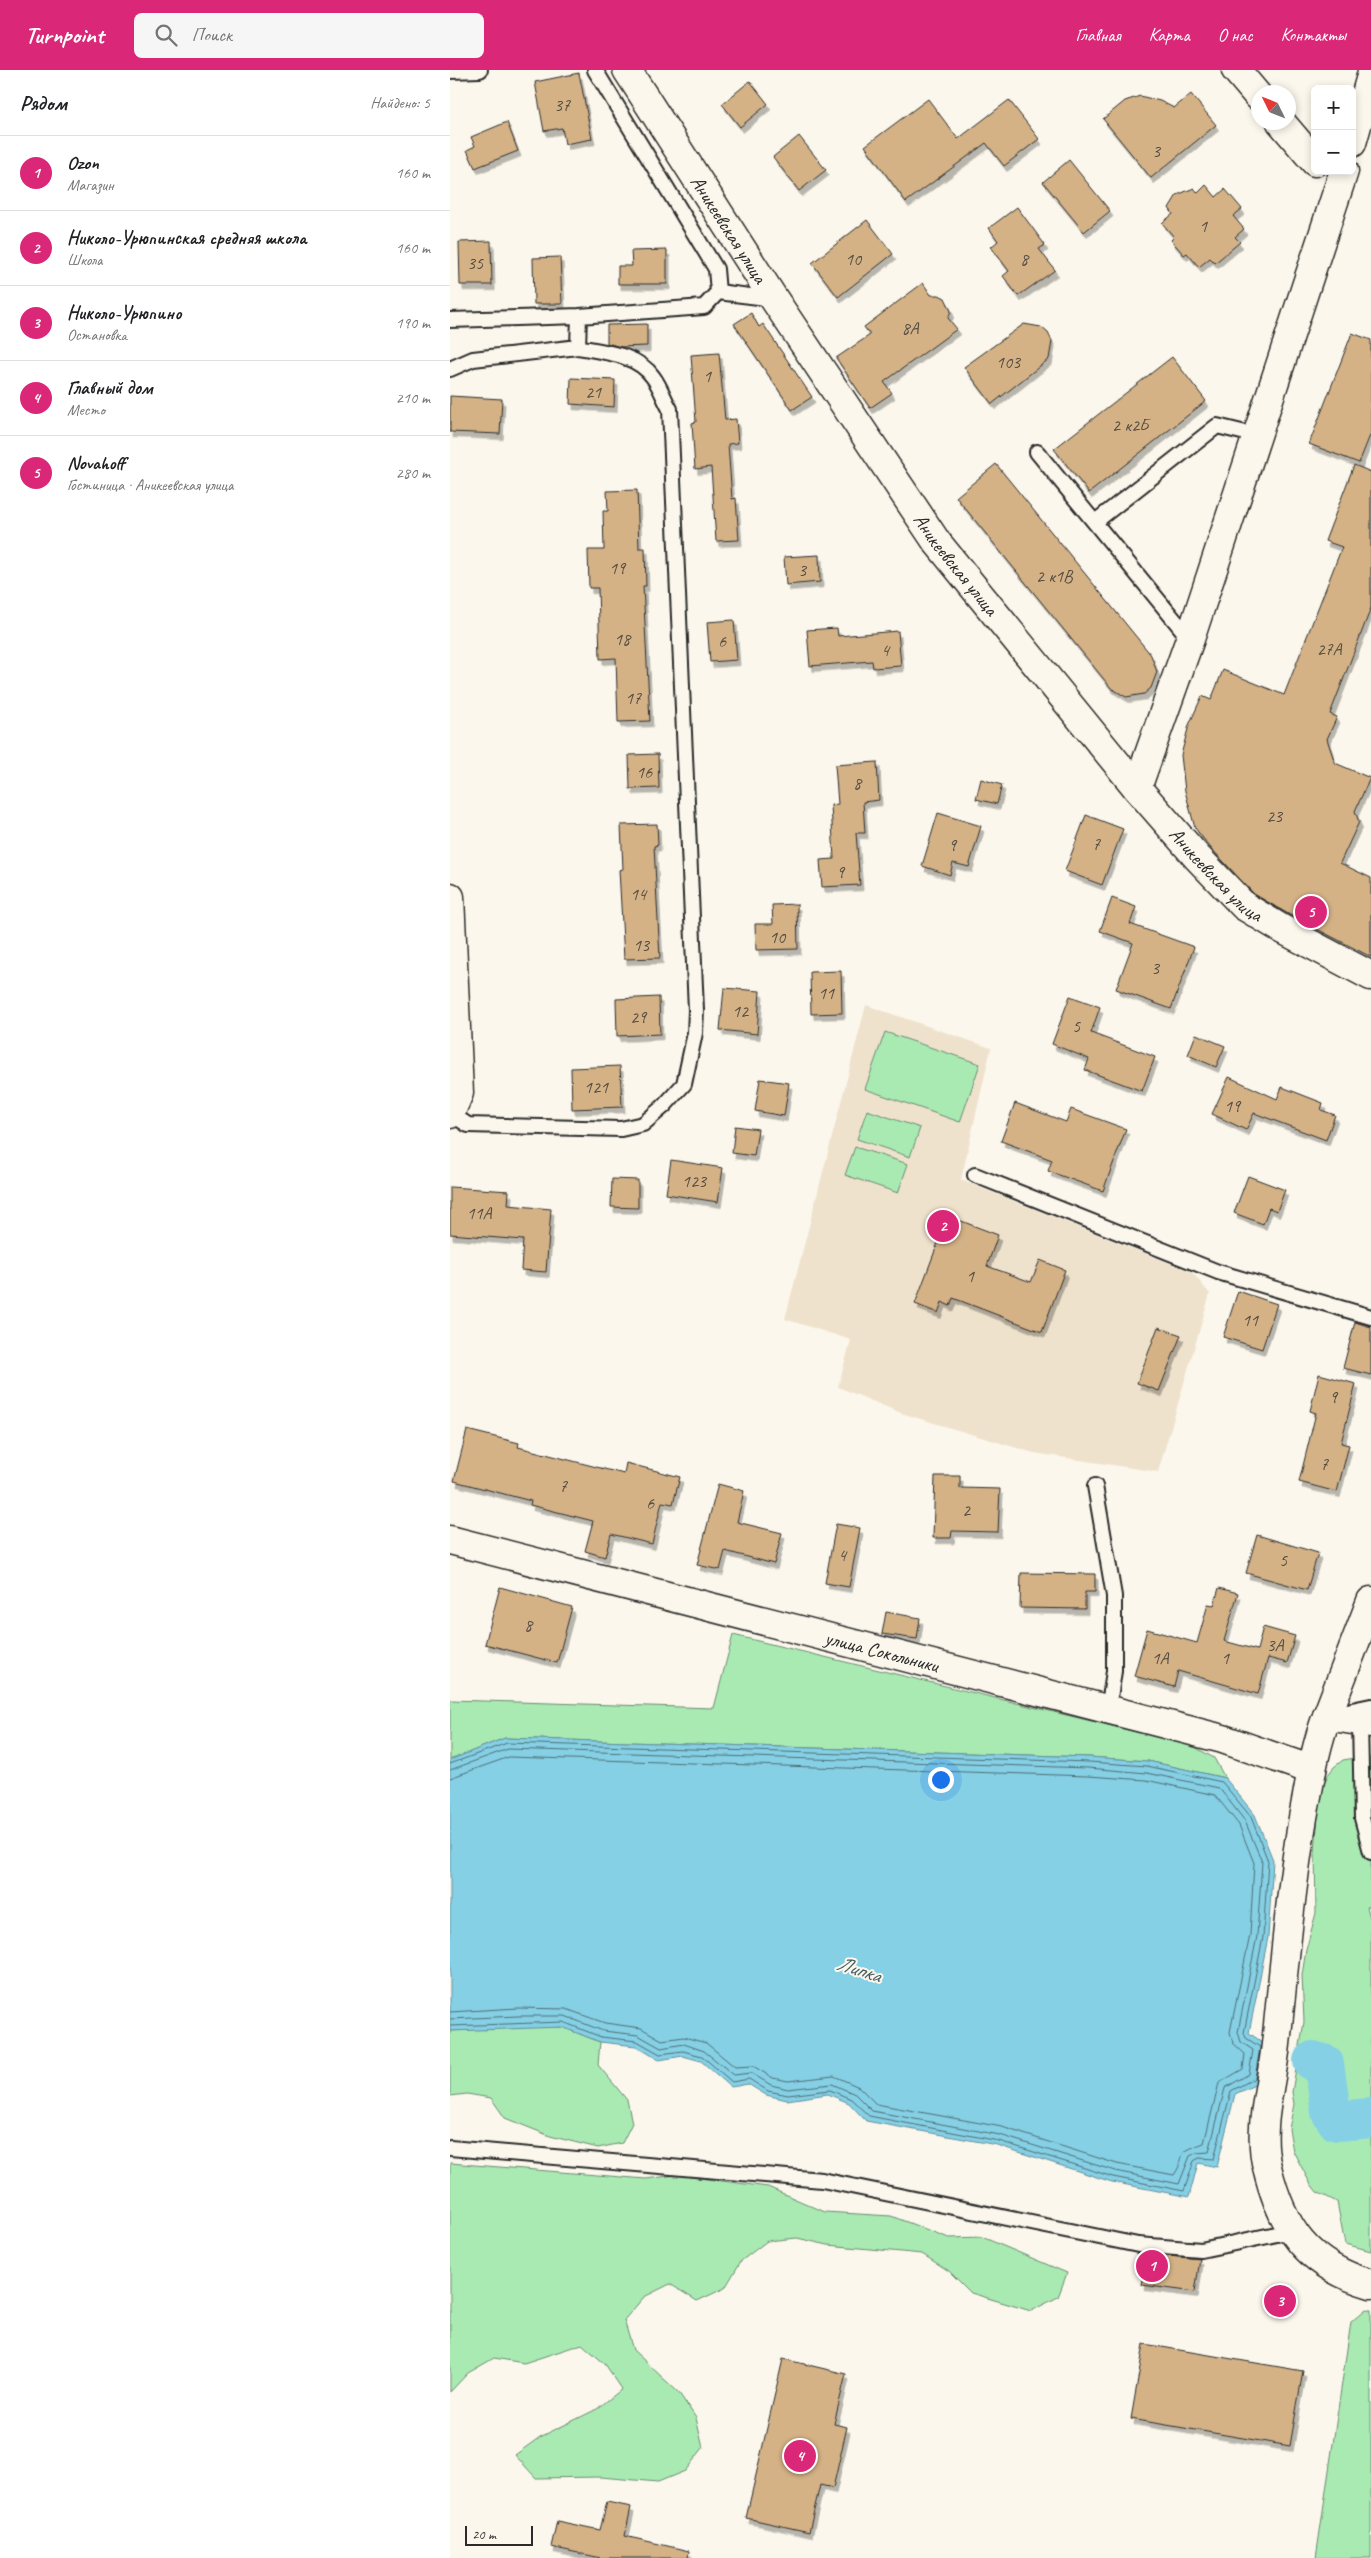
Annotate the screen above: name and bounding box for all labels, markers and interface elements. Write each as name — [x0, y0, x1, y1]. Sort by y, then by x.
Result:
search box — [134, 13, 484, 58]
text: Turnpoint — [25, 20, 104, 50]
icon: search — [152, 21, 180, 49]
text: Поиск — [192, 23, 232, 47]
text: Главная — [1076, 24, 1121, 46]
text: Карта — [1149, 24, 1190, 46]
text: О нас — [1218, 24, 1253, 46]
text: Контакты — [1281, 24, 1346, 46]
north arrow — [1251, 85, 1296, 130]
map controls — [1311, 85, 1356, 175]
button: + — [1311, 85, 1356, 130]
text: Рядом — [20, 90, 67, 116]
text: Найдено: 5 — [370, 93, 430, 113]
house number: 37 — [554, 94, 571, 116]
button: − — [1311, 130, 1356, 175]
house number: 3 — [1152, 140, 1162, 162]
text: Ozon — [67, 151, 99, 175]
text: 1 — [32, 163, 40, 183]
text: 160 m — [396, 163, 430, 183]
street label: Аникеевская улица — [685, 170, 774, 289]
text: Магазин — [67, 175, 114, 195]
house number: 1 — [1199, 215, 1208, 237]
text: Николо-Урюпинская средняя школа — [67, 226, 306, 250]
text: 2 — [32, 238, 40, 258]
text: 160 m — [396, 238, 430, 258]
house number: 10 — [845, 248, 863, 270]
house number: 8 — [1020, 248, 1030, 270]
text: Школа — [67, 250, 102, 270]
house number: 35 — [467, 252, 484, 274]
text: Николо-Урюпино — [67, 301, 182, 325]
text: 3 — [32, 313, 40, 333]
text: 190 m — [396, 313, 430, 333]
house number: 8А — [901, 317, 920, 339]
text: Остановка — [67, 325, 127, 345]
house number: 103 — [996, 351, 1022, 373]
house number: 1 — [703, 365, 712, 387]
text: Главный дом — [67, 376, 153, 400]
house number: 21 — [585, 381, 602, 403]
text: 4 — [32, 388, 40, 408]
text: 210 m — [396, 388, 430, 408]
text: Место — [67, 400, 105, 420]
house number: 2 к2Б — [1112, 414, 1151, 436]
text: Novahoff — [67, 451, 125, 475]
text: 5 — [33, 463, 39, 483]
text: 280 m — [396, 463, 430, 483]
text: Гостиница · Аникеевская улица — [67, 475, 234, 495]
street label: Аникеевская улица — [908, 508, 1005, 622]
house number: 19 — [609, 557, 627, 579]
house number: 3 — [798, 559, 808, 581]
house number: 2 к1В — [1036, 565, 1074, 587]
house number: 18 — [614, 628, 632, 650]
house number: 6 — [718, 630, 727, 652]
house number: 27А — [1316, 638, 1343, 660]
house number: 4 — [881, 639, 891, 661]
house number: 17 — [625, 687, 642, 709]
house number: 16 — [636, 761, 653, 783]
house number: 8 — [853, 772, 863, 794]
house number: 23 — [1266, 805, 1284, 827]
street label: Аникеевская улица — [1164, 822, 1269, 928]
house number: 7 — [1092, 833, 1101, 855]
house number: 9 — [948, 834, 958, 856]
house number: 9 — [836, 861, 846, 883]
house number: 14 — [630, 883, 648, 905]
pin: 5 — [1295, 893, 1327, 931]
house number: 10 — [769, 926, 787, 948]
house number: 13 — [633, 934, 651, 956]
house number: 3 — [1151, 957, 1161, 979]
house number: 11 — [818, 982, 835, 1004]
house number: 12 — [732, 1000, 750, 1022]
house number: 29 — [630, 1006, 648, 1028]
house number: 5 — [1072, 1015, 1081, 1037]
house number: 121 — [584, 1076, 609, 1098]
house number: 19 — [1224, 1095, 1242, 1117]
house number: 123 — [682, 1170, 708, 1192]
house number: 11А — [466, 1202, 493, 1224]
pin: 2 — [927, 1207, 959, 1245]
house number: 1 — [966, 1265, 975, 1287]
house number: 11 — [1242, 1309, 1259, 1331]
house number: 9 — [1329, 1386, 1339, 1408]
house number: 7 — [1320, 1453, 1329, 1475]
house number: 7 — [559, 1475, 568, 1497]
house number: 6 — [646, 1492, 655, 1514]
house number: 2 — [962, 1499, 972, 1521]
house number: 4 — [838, 1544, 848, 1566]
house number: 5 — [1279, 1549, 1288, 1571]
house number: 8 — [524, 1614, 534, 1636]
street label: улица Сокольники — [822, 1624, 943, 1678]
house number: 3А — [1266, 1634, 1285, 1656]
house number: 1А — [1151, 1647, 1170, 1669]
house number: 1 — [1221, 1647, 1230, 1669]
your location — [928, 1767, 954, 1793]
water label: Липка — [834, 1950, 887, 1989]
pin: 1 — [1136, 2247, 1168, 2285]
pin: 3 — [1264, 2282, 1296, 2320]
pin: 4 — [784, 2437, 816, 2475]
scale bar — [465, 2523, 532, 2546]
text: 20 m — [472, 2526, 496, 2543]

